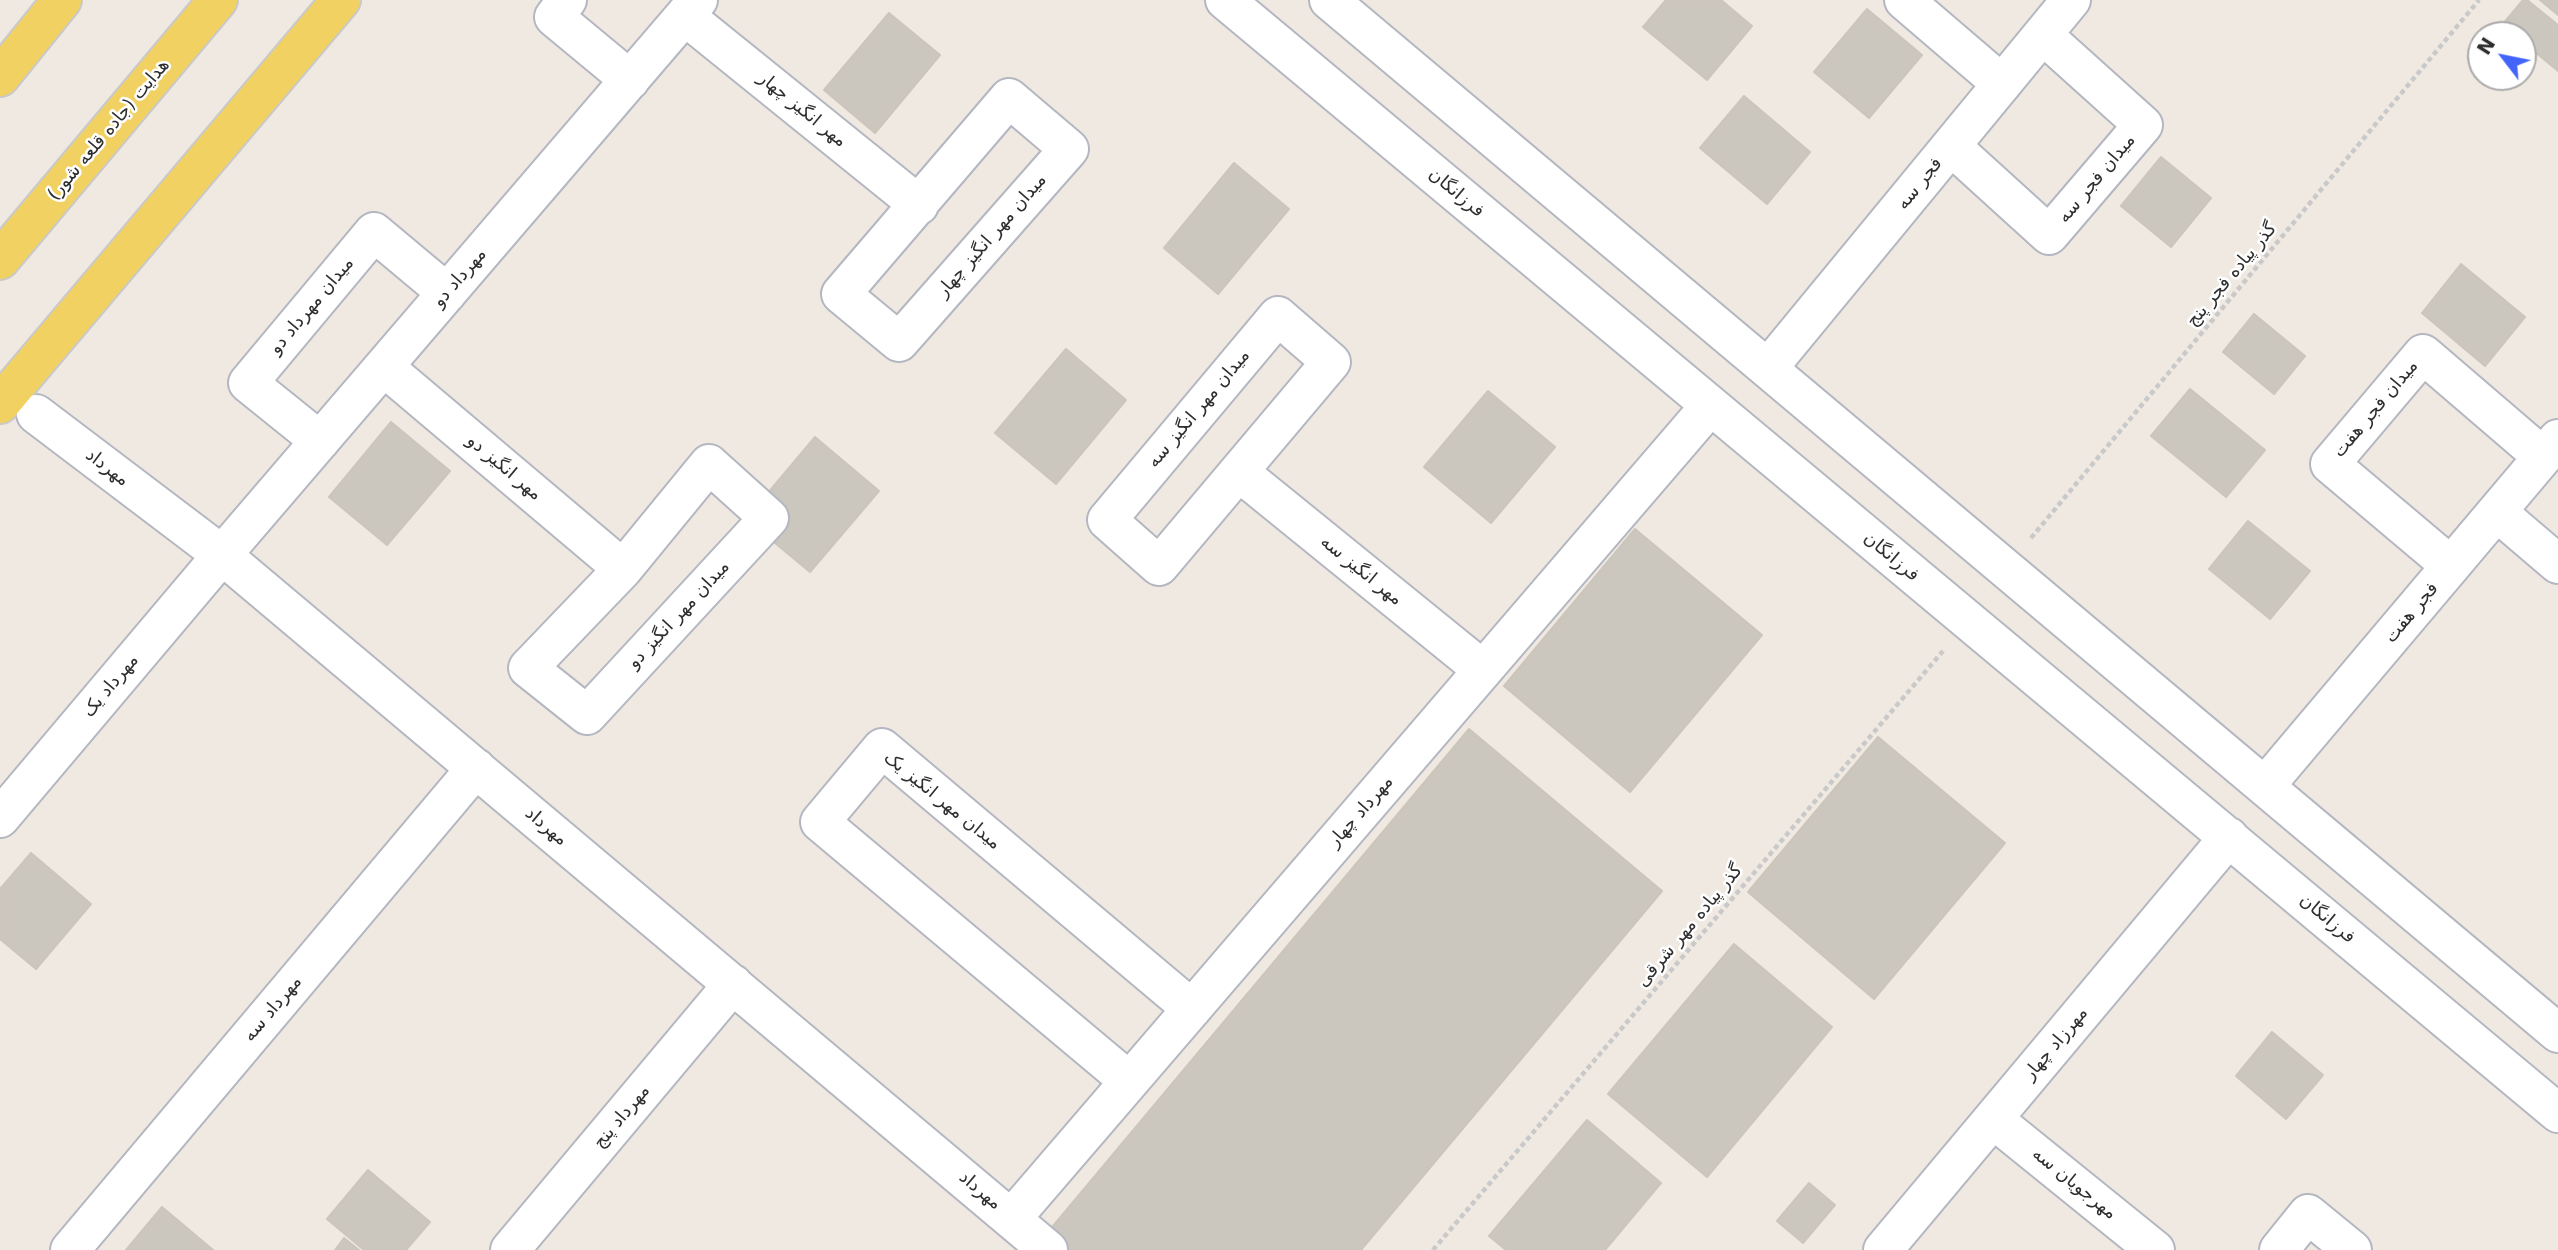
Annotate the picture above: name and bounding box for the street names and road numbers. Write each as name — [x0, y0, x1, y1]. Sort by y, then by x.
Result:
street label: هدایت (جاده قلعه شور) — [44, 55, 174, 205]
street label: مهر انگیز چهار — [753, 68, 851, 152]
street label: میدان فجر سه — [2054, 130, 2140, 228]
street label: فجر سه — [1893, 154, 1947, 214]
street label: فرزانگان — [1424, 164, 1488, 222]
street label: میدان مهر انگیز چهار — [932, 170, 1052, 302]
street label: گذر پیاده فجر پنج — [2182, 218, 2282, 332]
street label: مهرداد دو — [428, 244, 492, 312]
street label: میدان مهرداد دو — [265, 253, 359, 359]
street label: میدان مهر انگیز سه — [1143, 345, 1255, 473]
street label: میدان فجر هفت — [2329, 356, 2423, 462]
street label: مهر انگیز دو — [462, 430, 546, 506]
street label: مهرداد — [81, 445, 133, 491]
street label: فرزانگان — [1859, 528, 1923, 586]
street label: مهر انگیز سه — [1316, 531, 1406, 611]
street label: میدان مهر انگیز دو — [623, 557, 735, 673]
street label: فجر هفت — [2381, 578, 2443, 648]
street label: مهرداد یک — [78, 650, 144, 722]
street label: میدان مهر انگیز یک — [879, 747, 1005, 855]
street label: مهرداد چهار — [1324, 772, 1398, 852]
street label: مهرداد — [520, 803, 572, 851]
street label: گذر پیاده مهر شرقی — [1632, 860, 1748, 992]
street label: فرزانگان — [2295, 890, 2359, 948]
street label: مهرداد سه — [239, 972, 307, 1046]
street label: مهرزاد چهار — [2019, 1003, 2093, 1085]
street label: مهرداد پنج — [589, 1081, 655, 1153]
street label: مهرجویان سه — [2027, 1143, 2121, 1225]
street label: مهرداد — [954, 1167, 1006, 1215]

